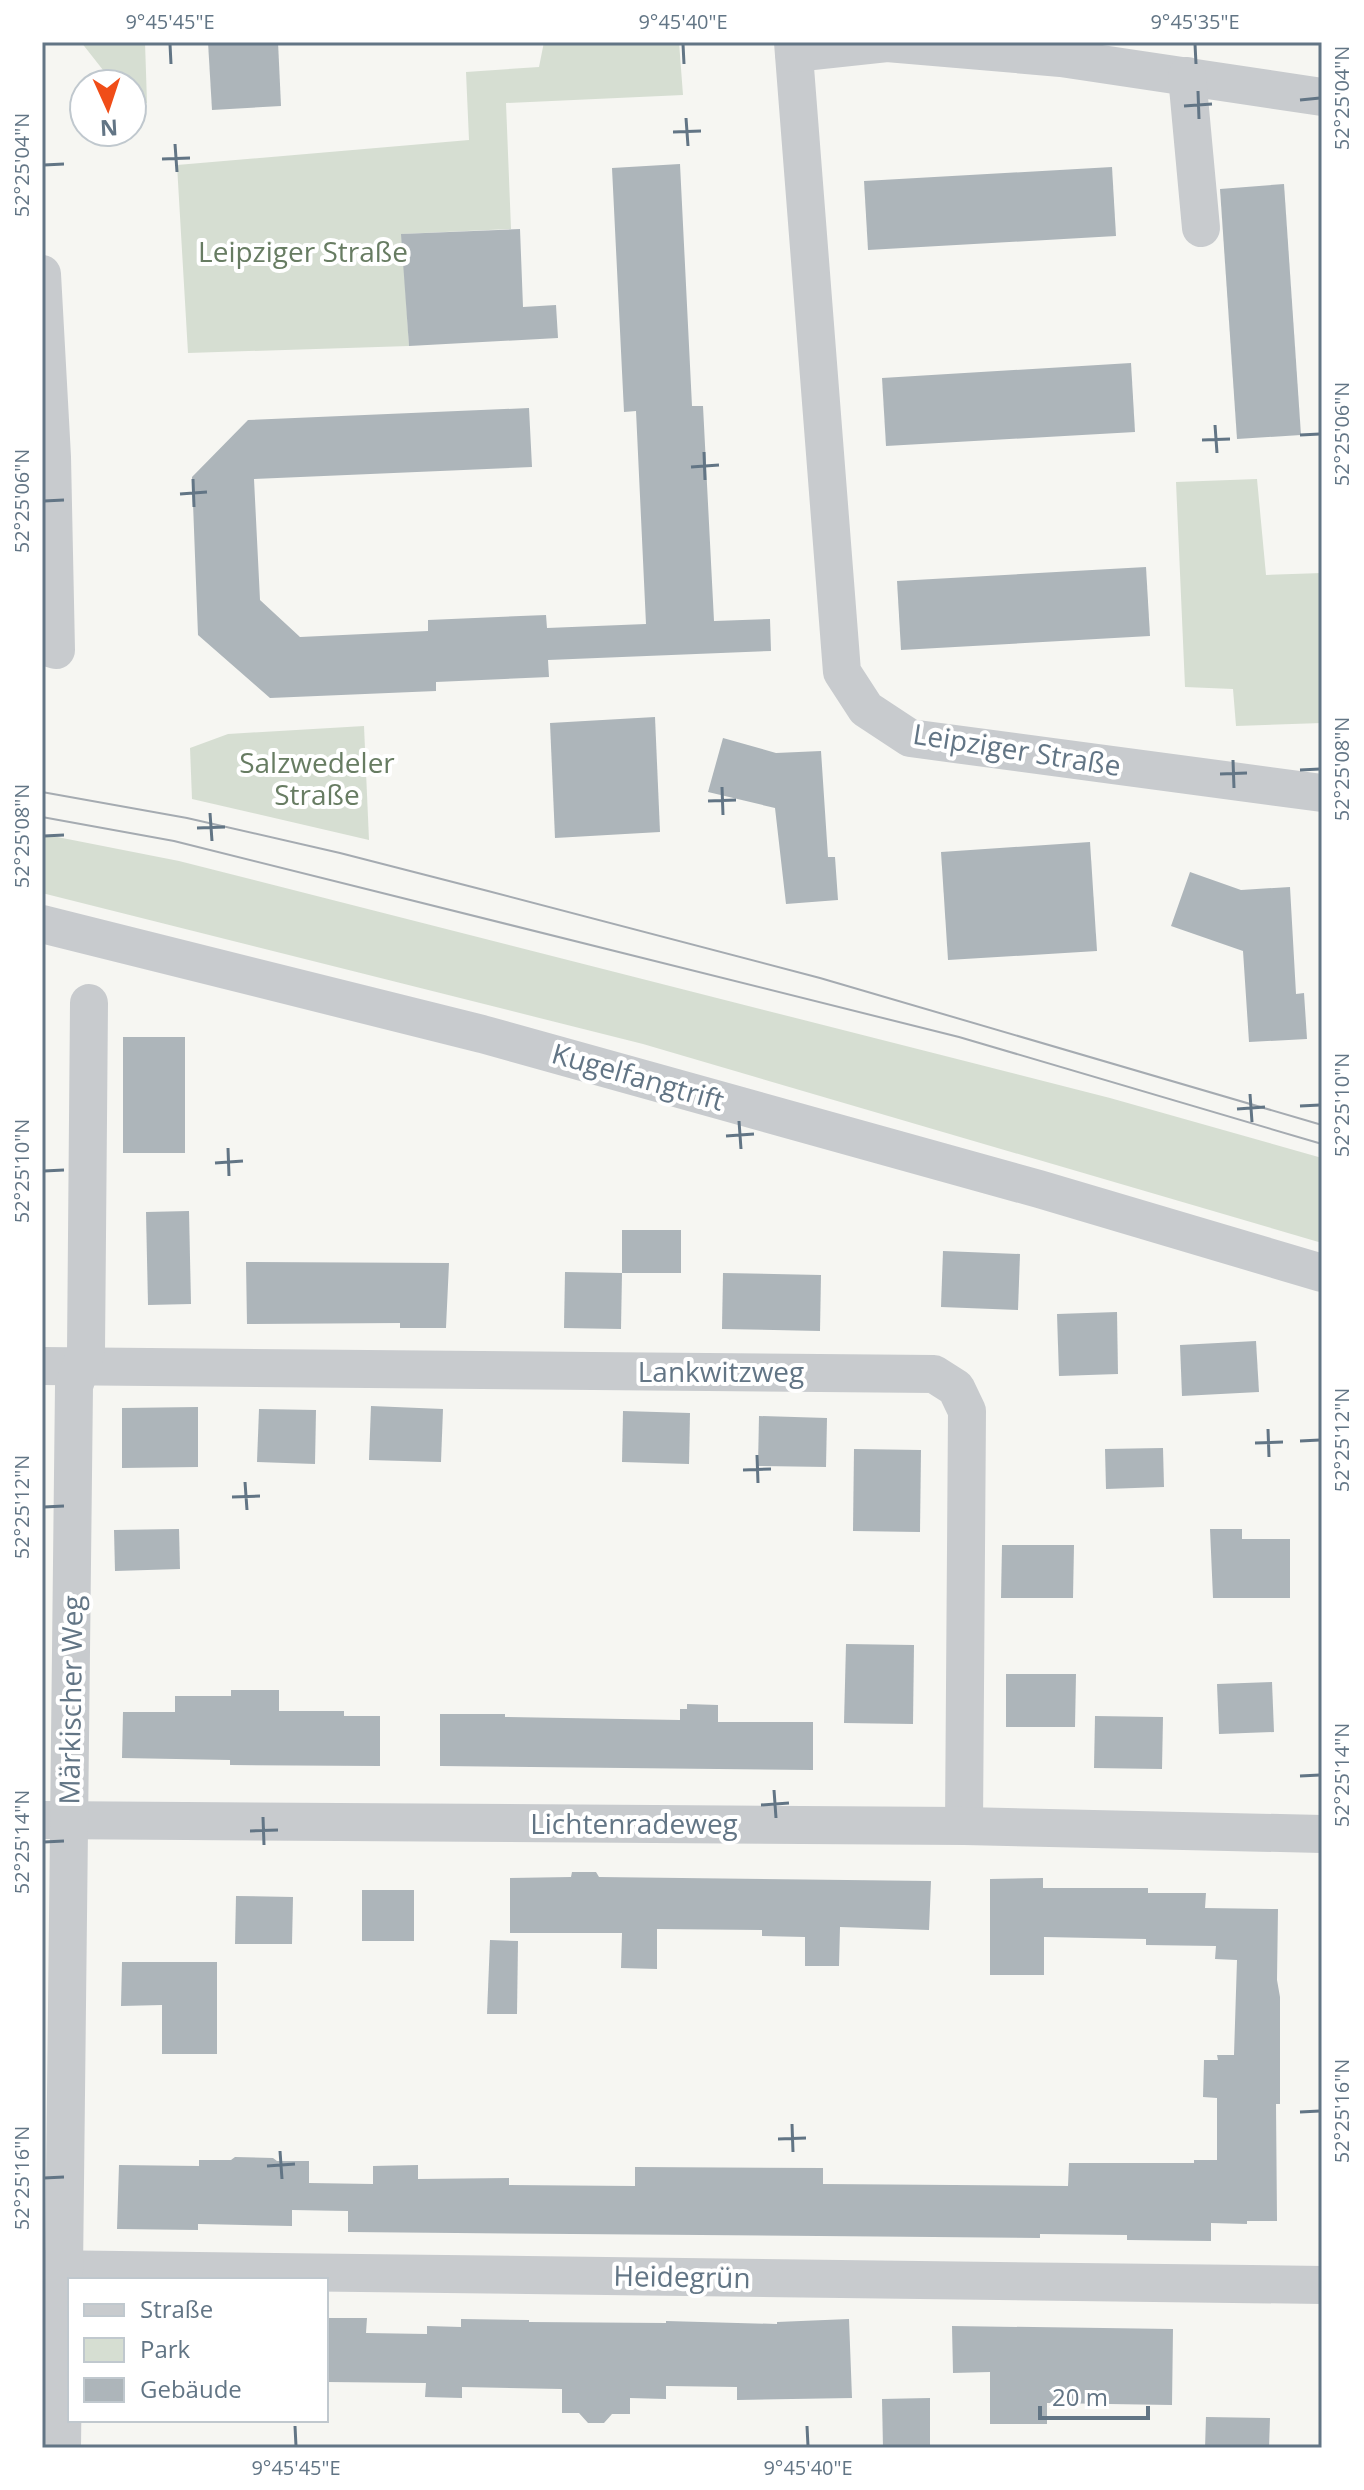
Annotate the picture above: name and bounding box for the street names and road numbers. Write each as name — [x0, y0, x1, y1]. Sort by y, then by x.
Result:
street label: Leipziger Straße — [911, 714, 1124, 784]
street label: Kugelfangtrift — [548, 1033, 729, 1119]
street label: Lankwitzweg — [638, 1352, 804, 1390]
street label: Märkischer Weg — [49, 1595, 91, 1805]
street label: Lichtenradeweg — [530, 1804, 738, 1842]
street label: Heidegrün — [613, 2256, 751, 2296]

